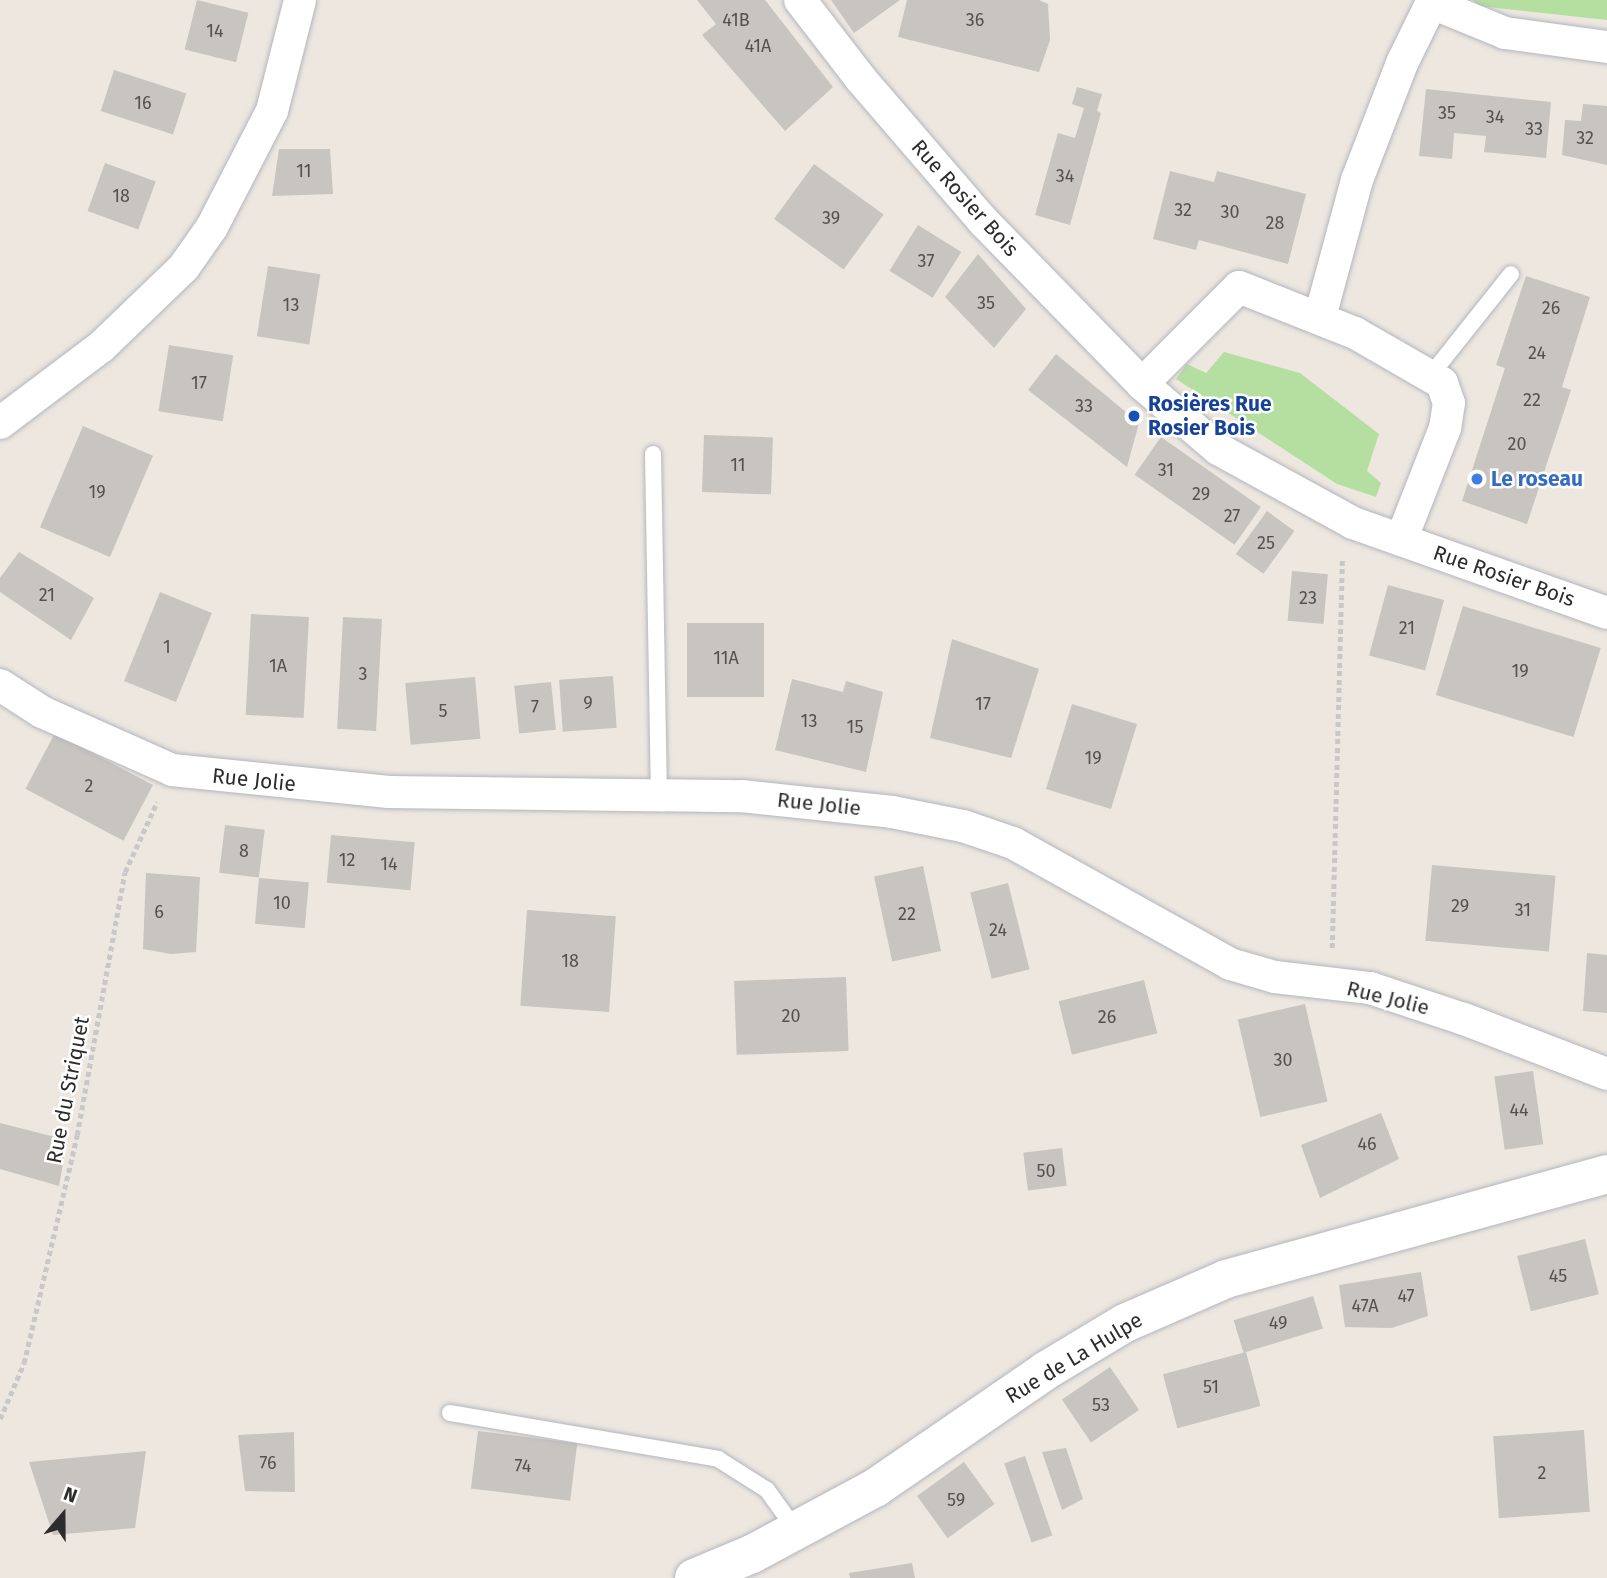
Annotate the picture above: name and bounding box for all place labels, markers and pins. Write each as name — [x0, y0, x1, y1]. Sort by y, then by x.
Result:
place label: Rosières Rue Rosier Bois — [1148, 391, 1272, 441]
marker: Rosières Rue Rosier Bois — [1126, 408, 1142, 424]
place label: Le roseau — [1491, 466, 1583, 492]
marker: Le roseau — [1469, 471, 1485, 487]

